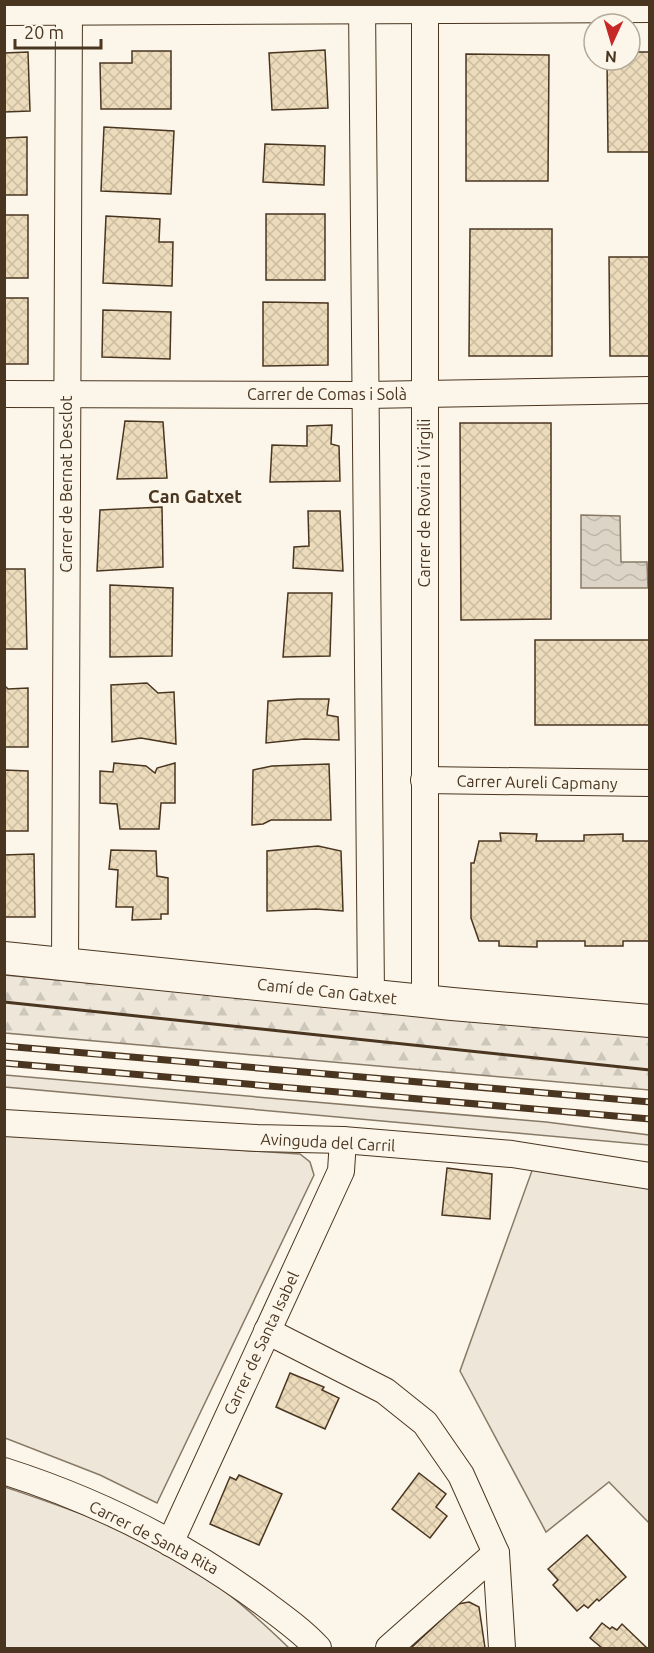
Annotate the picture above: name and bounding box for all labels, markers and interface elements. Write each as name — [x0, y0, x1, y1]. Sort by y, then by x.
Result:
scale bar — [15, 12, 100, 50]
north arrow — [582, 12, 642, 72]
text: 20 m — [24, 22, 64, 42]
text: N — [604, 48, 618, 66]
street label: Carrer de Comas i Solà — [247, 385, 407, 403]
street label: Carrer de Bernat Desclot — [57, 395, 75, 573]
street label: Carrer de Rovira i Virgili — [415, 419, 433, 587]
district label: Can Gatxet — [148, 486, 242, 506]
street label: Carrer Aureli Capmany — [456, 772, 618, 792]
street label: Camí de Can Gatxet — [256, 975, 399, 1007]
street label: Avinguda del Carril — [260, 1129, 396, 1155]
street label: Carrer de Santa Isabel — [220, 1268, 302, 1418]
street label: Carrer de Santa Rita — [86, 1497, 222, 1577]

